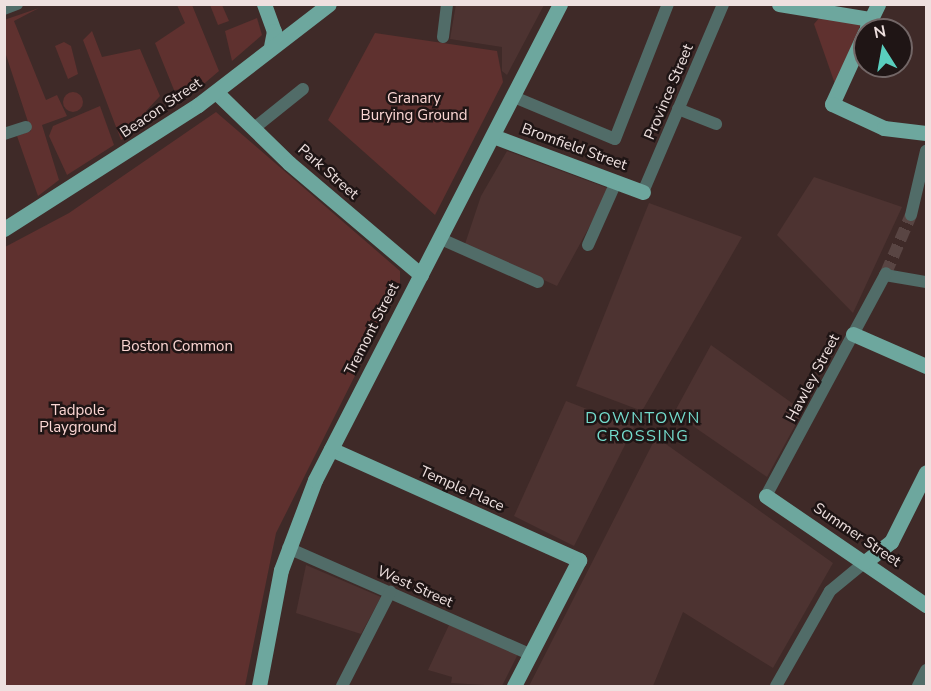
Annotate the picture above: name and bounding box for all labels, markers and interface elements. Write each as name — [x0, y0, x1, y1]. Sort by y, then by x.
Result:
north arrow — [853, 18, 913, 78]
text: N — [872, 20, 888, 44]
street label: Province Street — [641, 41, 697, 143]
street label: Beacon Street — [117, 74, 205, 142]
park label: Granary Burying Ground — [361, 89, 467, 124]
street label: Bromfield Street — [519, 120, 629, 174]
street label: Park Street — [294, 141, 362, 203]
street label: Tremont Street — [341, 280, 403, 378]
street label: Hawley Street — [782, 331, 844, 425]
park label: Boston Common — [121, 338, 233, 356]
park label: Tadpole Playground — [39, 401, 117, 436]
district label: DOWNTOWN CROSSING — [585, 408, 701, 446]
street label: Temple Place — [417, 462, 507, 516]
street label: Summer Street — [810, 499, 904, 571]
street label: West Street — [374, 562, 456, 612]

